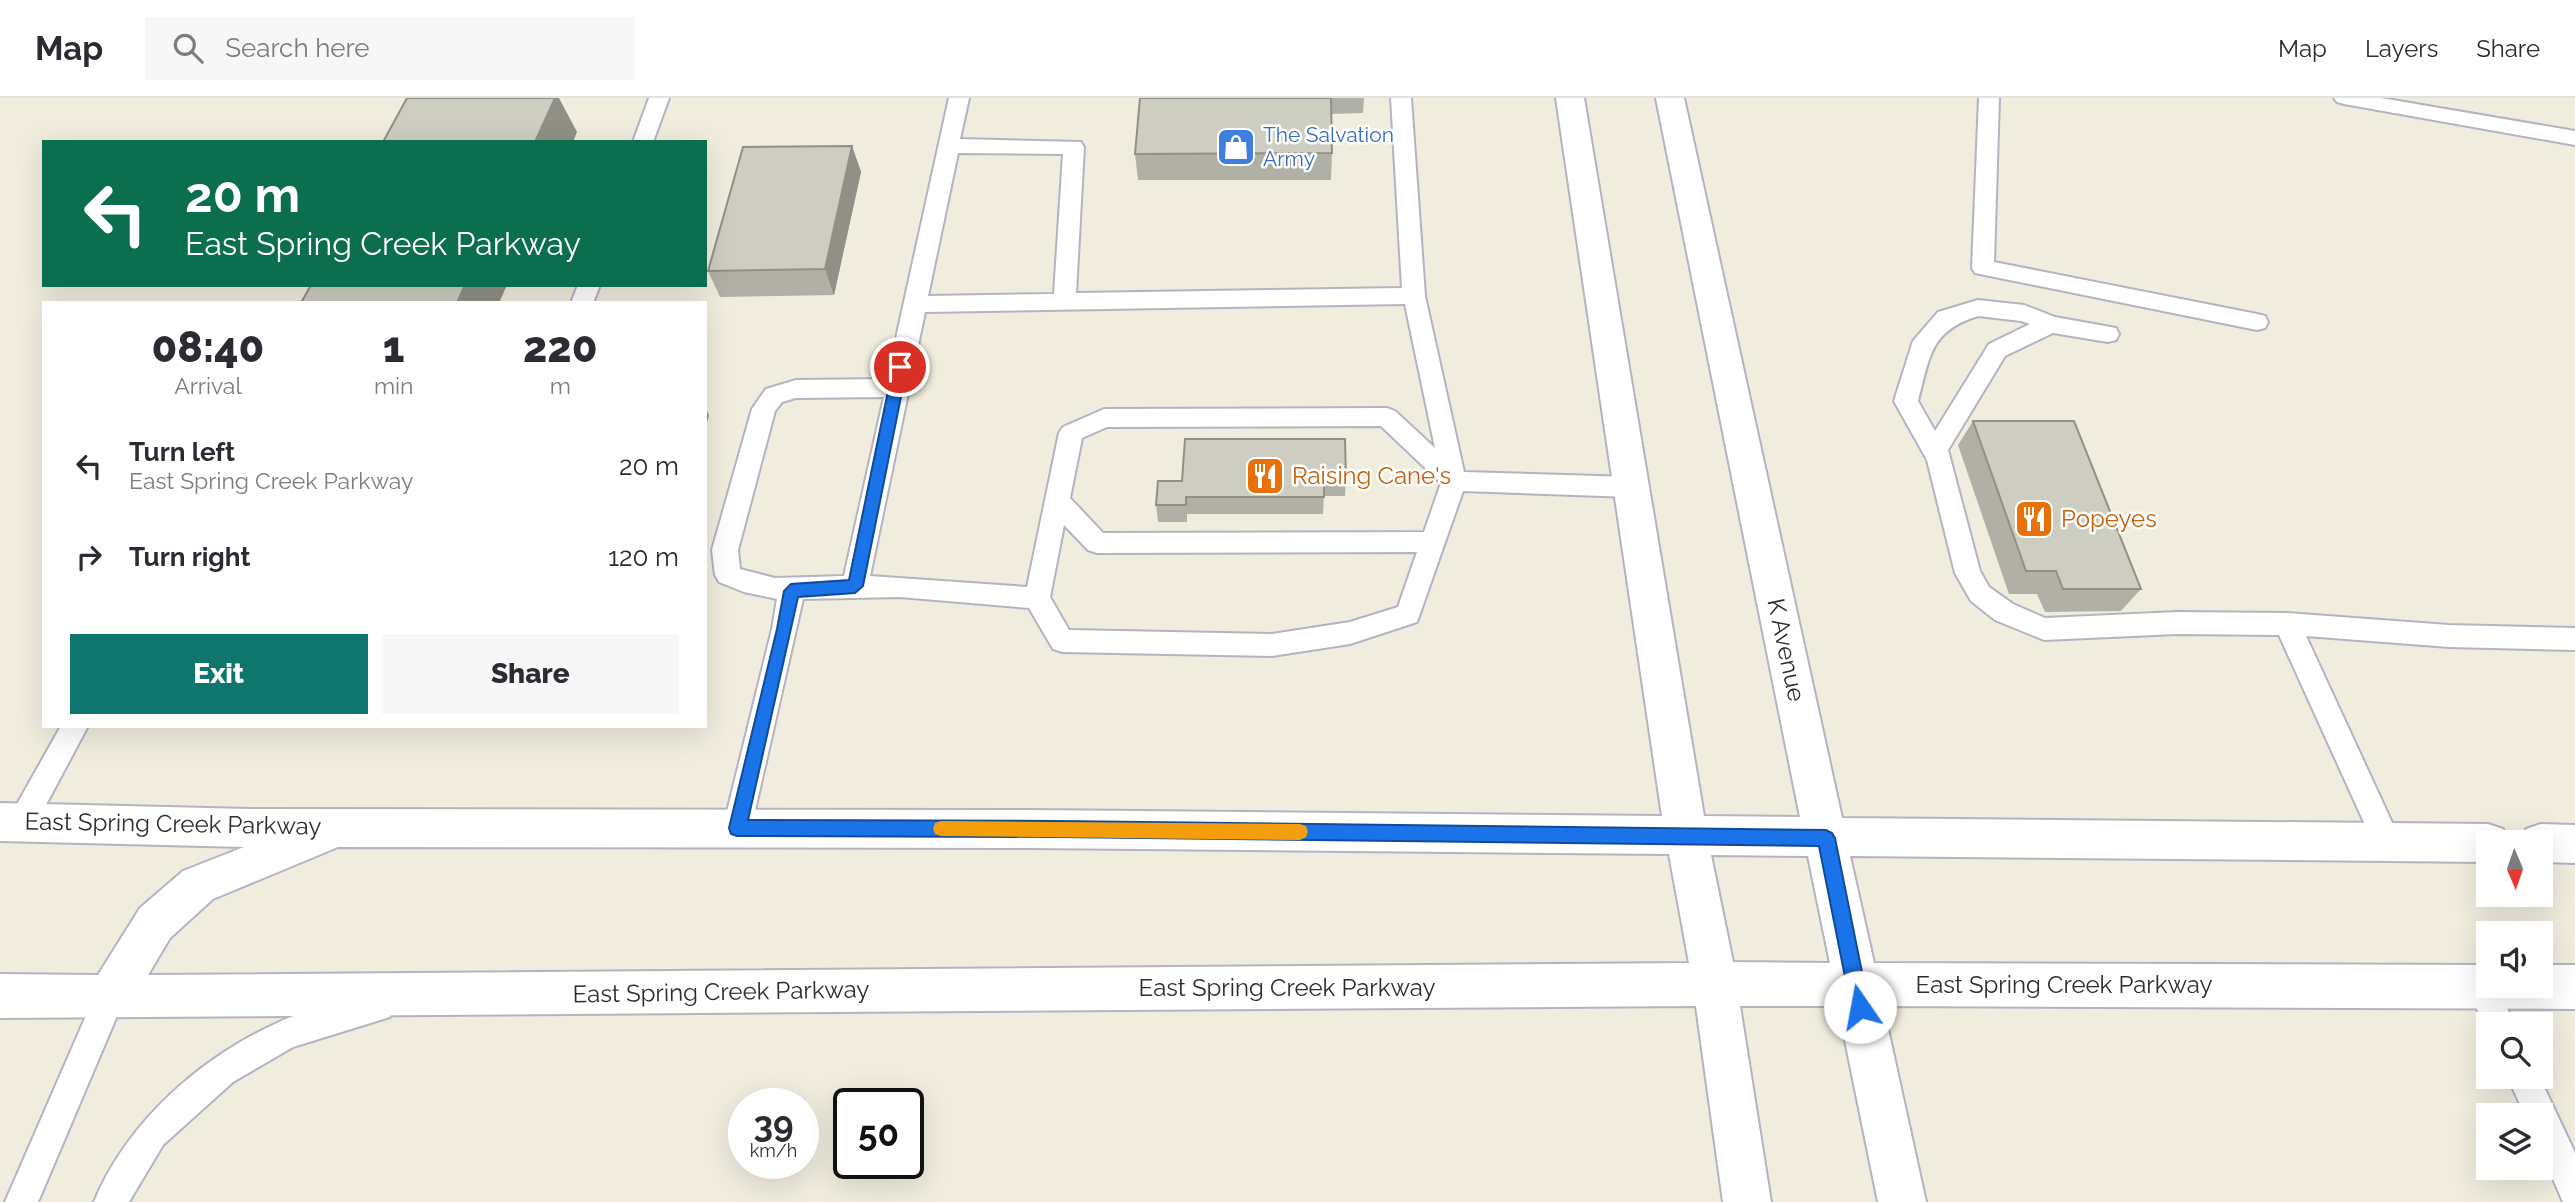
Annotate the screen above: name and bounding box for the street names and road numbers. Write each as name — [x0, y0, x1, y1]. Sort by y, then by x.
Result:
street label: K Avenue — [1761, 596, 1812, 704]
street label: East Spring Creek Parkway — [24, 806, 322, 841]
street label: East Spring Creek Parkway — [1916, 970, 2212, 999]
street label: East Spring Creek Parkway — [1139, 973, 1435, 1002]
street label: East Spring Creek Parkway — [572, 974, 870, 1009]

